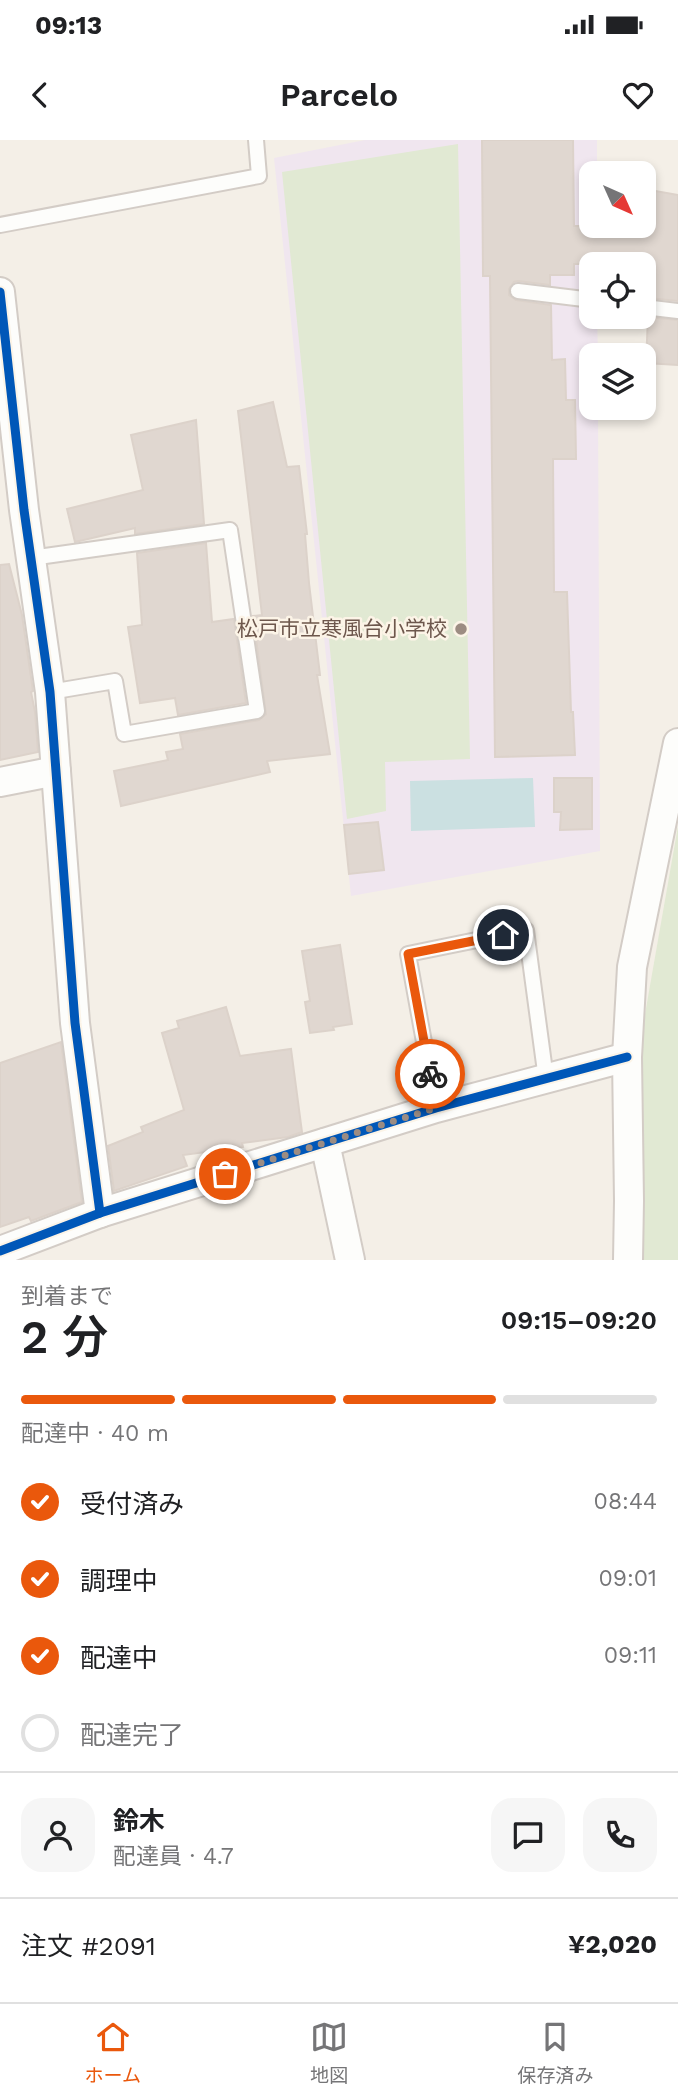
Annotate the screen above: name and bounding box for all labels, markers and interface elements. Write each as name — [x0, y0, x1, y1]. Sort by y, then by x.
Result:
text: 09:13 — [35, 10, 102, 40]
icon: back — [21, 76, 59, 114]
text: Parcelo — [280, 76, 398, 114]
icon: heart — [619, 76, 657, 114]
north arrow — [579, 161, 656, 238]
map controls — [579, 161, 656, 420]
button: locate — [579, 252, 656, 329]
button: layers — [579, 343, 656, 420]
place label: 松戸市立寒風台小学校 — [237, 616, 447, 641]
marker: 松戸市立寒風台小学校 — [453, 621, 469, 637]
pin — [473, 905, 533, 965]
icon: home — [484, 916, 522, 954]
courier — [395, 1039, 465, 1109]
icon: bike — [411, 1055, 449, 1093]
pin — [195, 1144, 255, 1204]
icon: bag — [206, 1155, 244, 1193]
text: 到着まで — [21, 1283, 113, 1310]
text: 09:15–09:20 — [501, 1305, 657, 1335]
text: 2 分 — [21, 1310, 108, 1364]
text: 配達中 · 40 m — [21, 1420, 169, 1447]
icon: check — [21, 1483, 59, 1521]
text: 08:44 — [594, 1488, 657, 1515]
text: 受付済み — [80, 1489, 184, 1519]
icon: check — [21, 1560, 59, 1598]
text: 09:01 — [598, 1565, 657, 1592]
text: 調理中 — [80, 1566, 158, 1596]
icon: check — [21, 1637, 59, 1675]
text: 09:11 — [604, 1642, 657, 1669]
text: 配達中 — [80, 1643, 158, 1673]
text: 配達完了 — [80, 1720, 184, 1750]
button: person — [21, 1798, 95, 1872]
button: chat — [491, 1798, 565, 1872]
button: phone — [583, 1798, 657, 1872]
text: 鈴木 — [113, 1806, 165, 1836]
text: 配達員 · 4.7 — [113, 1843, 234, 1870]
text: ¥2,020 — [568, 1929, 657, 1959]
text: 注文 #2091 — [21, 1931, 156, 1961]
tab: ホーム — [85, 2018, 141, 2087]
tab: 地図 — [310, 2018, 348, 2087]
tab: 保存済み — [517, 2018, 593, 2087]

